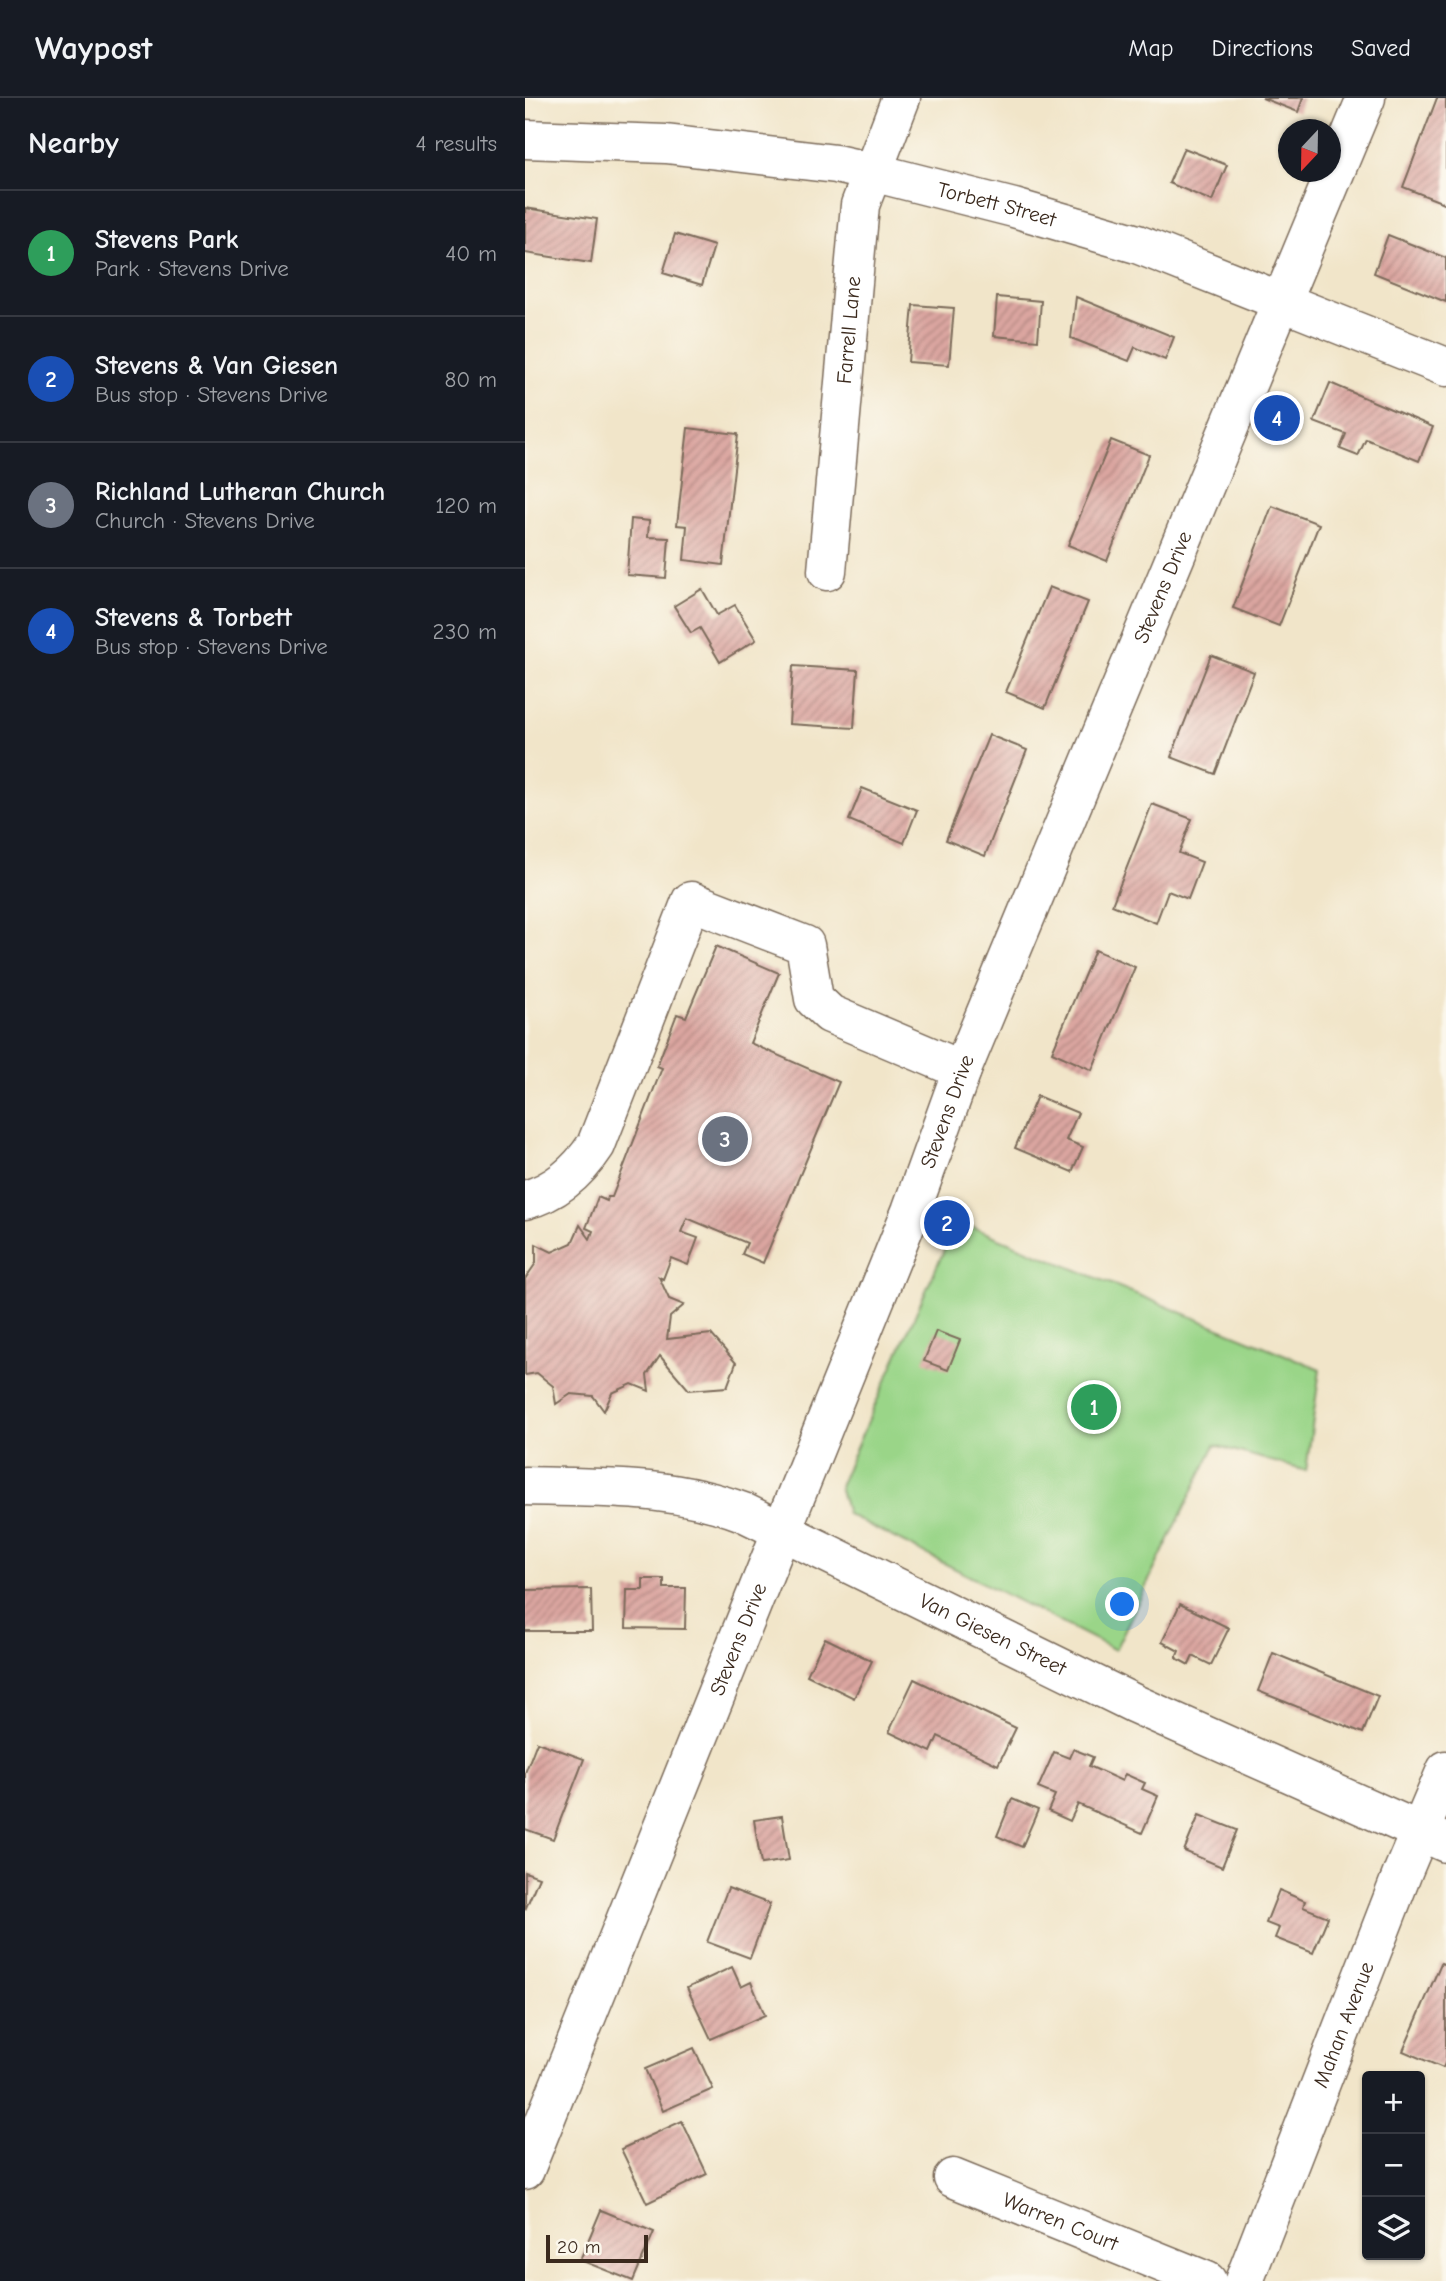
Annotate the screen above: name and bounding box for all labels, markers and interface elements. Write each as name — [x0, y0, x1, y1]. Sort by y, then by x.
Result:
text: Waypost — [35, 29, 152, 67]
text: Map — [1128, 34, 1174, 62]
text: Directions — [1212, 34, 1313, 62]
text: Saved — [1351, 34, 1411, 62]
north arrow — [1278, 119, 1341, 182]
text: Nearby — [28, 126, 119, 161]
text: 4 results — [415, 130, 497, 157]
street label: Torbett Street — [935, 177, 1060, 232]
text: Stevens Park — [95, 225, 238, 255]
text: 1 — [46, 240, 56, 267]
text: 40 m — [445, 240, 497, 267]
text: Park · Stevens Drive — [95, 255, 289, 282]
street label: Farrell Lane — [832, 275, 866, 385]
text: Stevens & Van Giesen — [95, 351, 338, 381]
text: 2 — [45, 366, 57, 393]
text: 80 m — [444, 366, 497, 393]
text: Bus stop · Stevens Drive — [95, 381, 328, 408]
pin: 4 — [1254, 392, 1300, 444]
text: Richland Lutheran Church — [95, 477, 385, 507]
text: 3 — [45, 492, 57, 519]
text: 120 m — [435, 492, 497, 519]
text: Church · Stevens Drive — [95, 507, 315, 534]
street label: Stevens Drive — [1129, 528, 1197, 647]
text: Stevens & Torbett — [95, 603, 292, 633]
text: 4 — [46, 618, 56, 645]
text: 230 m — [433, 618, 497, 645]
text: Bus stop · Stevens Drive — [95, 633, 328, 660]
street label: Stevens Drive — [915, 1051, 979, 1171]
pin: 3 — [702, 1113, 748, 1165]
pin: 2 — [924, 1197, 970, 1249]
pin: 1 — [1071, 1381, 1117, 1433]
street label: Stevens Drive — [705, 1579, 771, 1699]
your location — [1105, 1587, 1139, 1621]
street label: Van Giesen Street — [916, 1588, 1071, 1681]
street label: Mahan Avenue — [1308, 1958, 1379, 2091]
map controls — [1362, 2071, 1425, 2260]
button: + — [1362, 2071, 1425, 2134]
button: − — [1362, 2134, 1425, 2197]
street label: Warren Court — [999, 2188, 1123, 2256]
button: layers — [1362, 2197, 1425, 2260]
scale bar — [546, 2232, 647, 2264]
text: 20 m — [557, 2236, 601, 2258]

